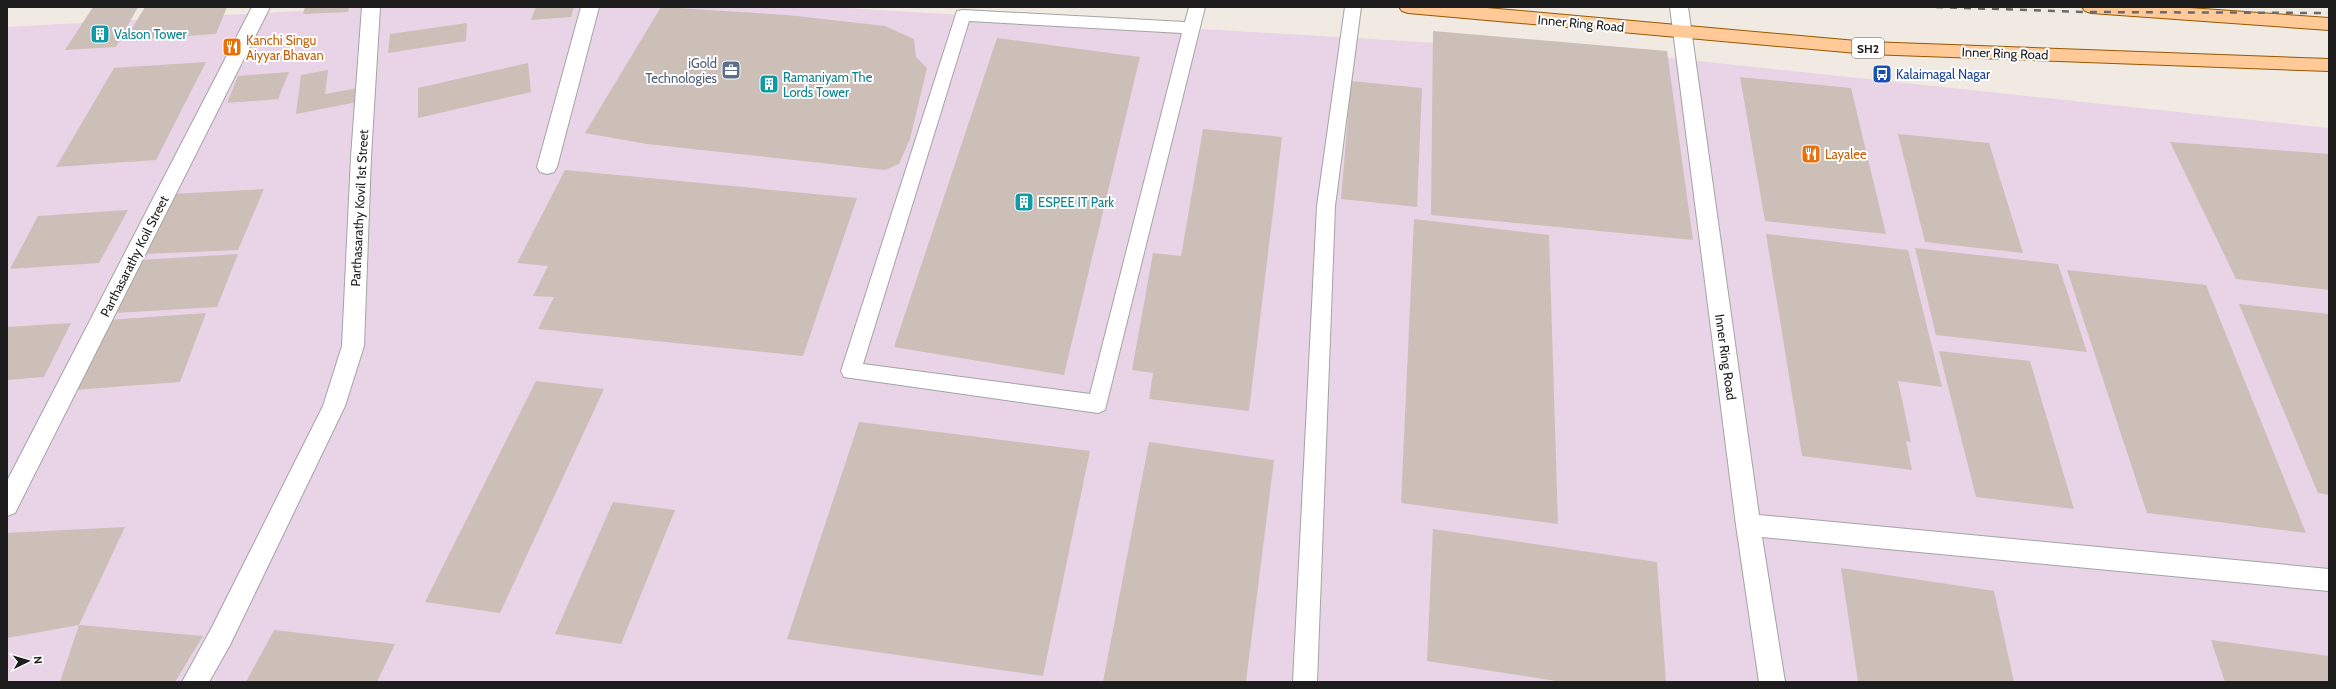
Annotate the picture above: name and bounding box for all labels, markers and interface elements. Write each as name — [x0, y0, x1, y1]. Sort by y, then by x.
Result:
street label: Inner Ring Road — [1537, 11, 1625, 35]
building icon: Valson Tower — [89, 23, 111, 45]
place label: Valson Tower — [114, 26, 187, 42]
place label: Kanchi Singu Aiyyar Bhavan — [246, 32, 324, 63]
restaurant icon: Kanchi Singu Aiyyar Bhavan — [221, 36, 243, 58]
road number: SH2 — [1852, 38, 1884, 58]
street label: Inner Ring Road — [1961, 43, 2049, 63]
place label: iGold Technologies — [645, 55, 718, 86]
office icon: iGold Technologies — [720, 59, 742, 81]
bus stop icon: Kalaimagal Nagar — [1871, 63, 1893, 85]
place label: Kalaimagal Nagar — [1896, 66, 1991, 82]
place label: Ramaniyam The Lords Tower — [783, 69, 873, 100]
building icon: Ramaniyam The Lords Tower — [758, 73, 780, 95]
street label: Parthasarathy Kovil 1st Street — [347, 128, 371, 287]
restaurant icon: Layalee — [1800, 143, 1822, 165]
place label: Layalee — [1825, 146, 1867, 162]
building icon: ESPEE IT Park — [1013, 191, 1035, 213]
street label: Parthasarathy Koil Street — [96, 192, 172, 319]
place label: ESPEE IT Park — [1038, 194, 1114, 210]
street label: Inner Ring Road — [1712, 313, 1740, 401]
north arrow — [8, 641, 48, 681]
text: N — [31, 656, 45, 665]

